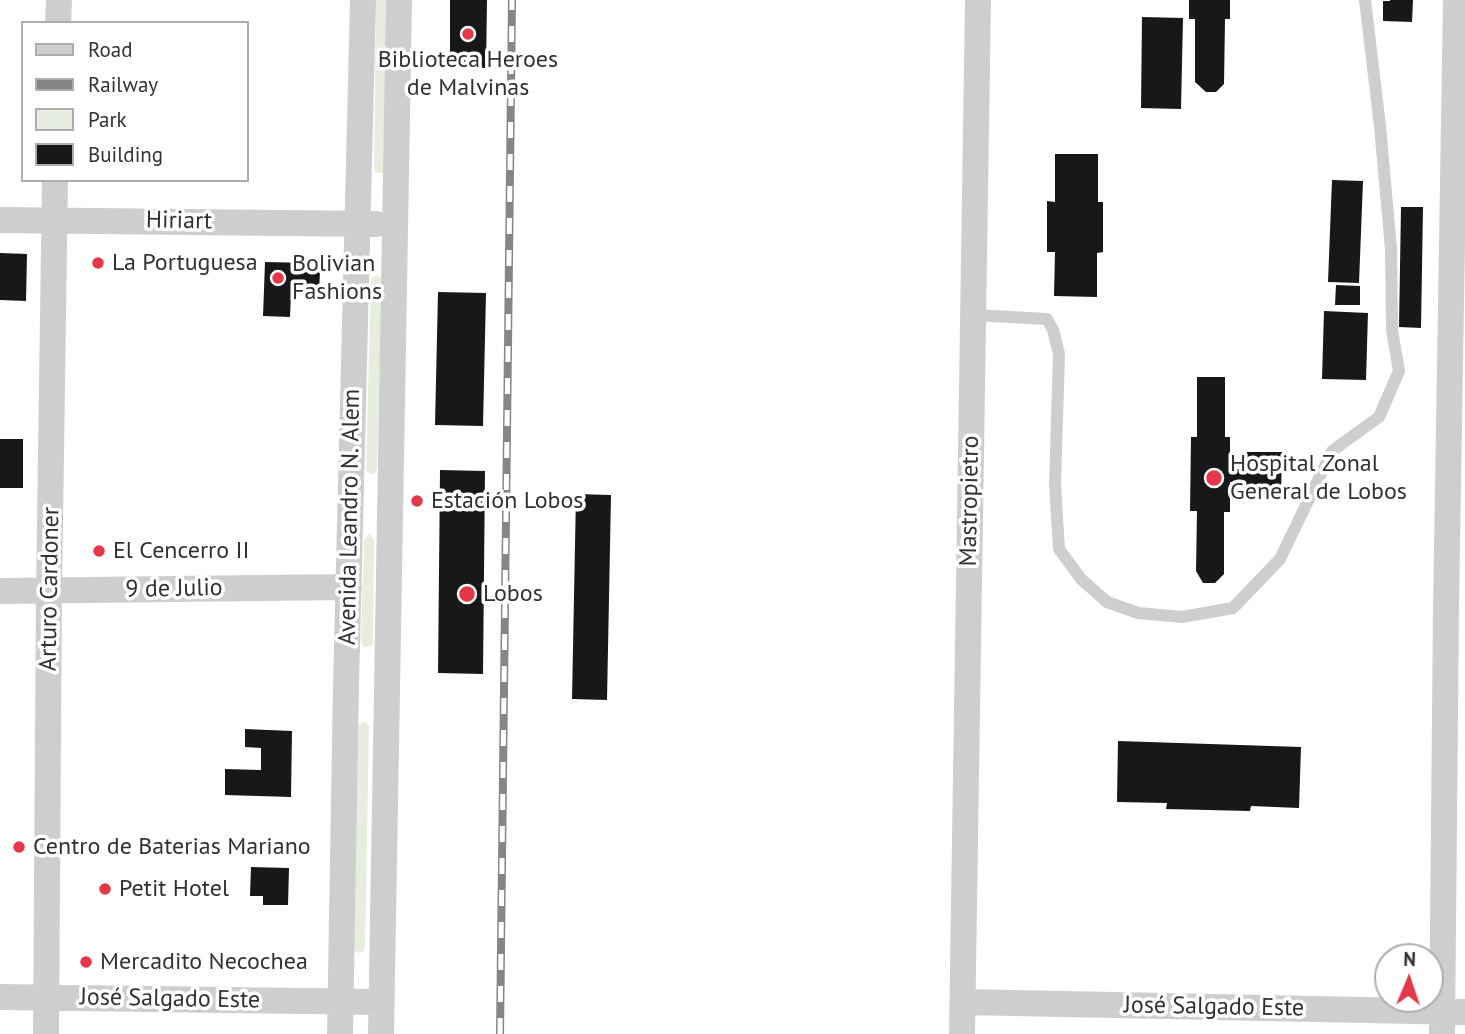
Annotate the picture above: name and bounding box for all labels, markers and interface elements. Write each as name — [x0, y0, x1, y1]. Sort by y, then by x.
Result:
legend — [21, 21, 248, 182]
marker: Biblioteca Heroes de Malvinas — [460, 26, 476, 42]
text: Road — [88, 36, 132, 63]
place label: Biblioteca Heroes de Malvinas — [378, 46, 558, 102]
text: Railway — [88, 71, 158, 98]
text: Park — [88, 106, 127, 133]
text: Building — [88, 141, 163, 168]
street label: Hiriart — [146, 206, 212, 236]
place label: La Portuguesa — [112, 249, 258, 277]
place label: Bolivian Fashions — [292, 250, 382, 306]
marker: La Portuguesa — [90, 255, 106, 271]
marker: Bolivian Fashions — [270, 270, 286, 286]
street label: Avenida Leandro N. Alem — [333, 389, 367, 645]
street label: Mastropietro — [954, 435, 986, 567]
place label: Hospital Zonal General de Lobos — [1230, 450, 1407, 506]
marker: Hospital Zonal General de Lobos — [1204, 468, 1224, 488]
place label: Estación Lobos — [431, 487, 583, 515]
marker: Estación Lobos — [409, 493, 425, 509]
street label: Arturo Cardoner — [34, 507, 66, 671]
place label: El Cencerro II — [113, 537, 249, 565]
marker: El Cencerro II — [91, 543, 107, 559]
street label: 9 de Julio — [125, 574, 223, 604]
place label: Lobos — [483, 580, 543, 608]
marker: Lobos — [457, 584, 477, 604]
place label: Centro de Baterias Mariano — [33, 833, 311, 861]
marker: Centro de Baterias Mariano — [11, 839, 27, 855]
place label: Petit Hotel — [119, 875, 229, 903]
marker: Petit Hotel — [97, 881, 113, 897]
north arrow — [1374, 943, 1444, 1013]
text: N — [1403, 947, 1416, 971]
place label: Mercadito Necochea — [100, 948, 308, 976]
marker: Mercadito Necochea — [78, 954, 94, 970]
street label: José Salgado Este — [80, 983, 260, 1015]
street label: José Salgado Este — [1124, 991, 1304, 1023]

